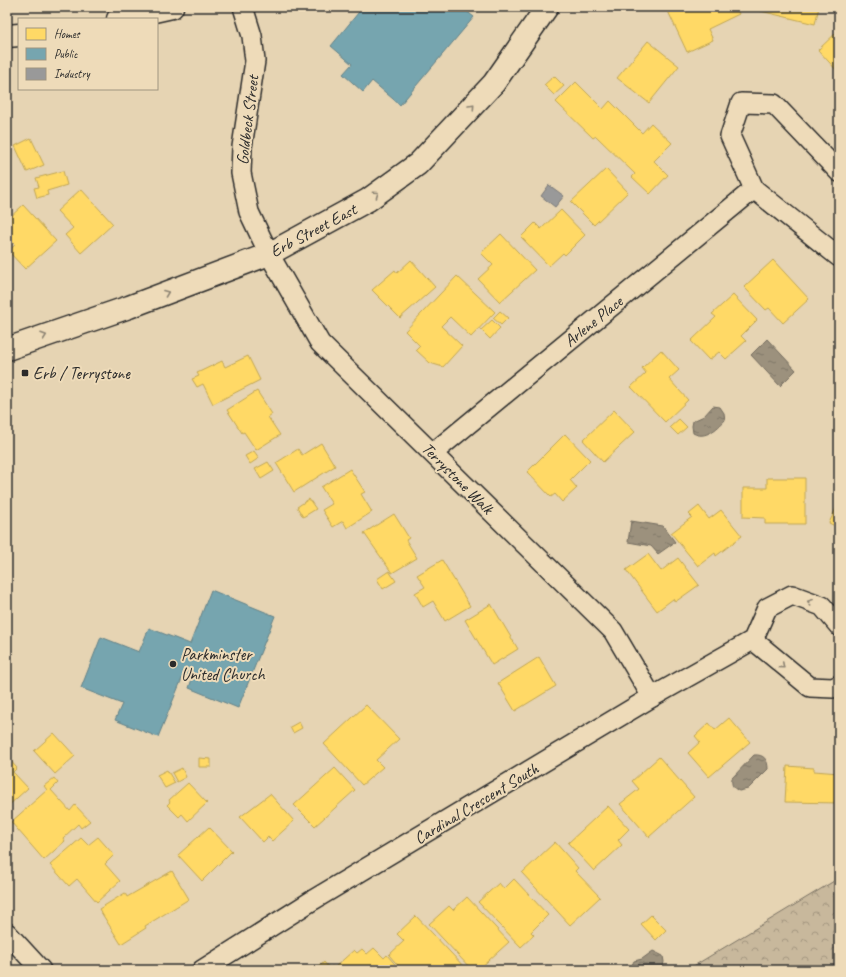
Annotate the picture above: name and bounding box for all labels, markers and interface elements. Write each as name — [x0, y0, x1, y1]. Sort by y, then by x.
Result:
legend — [18, 18, 158, 90]
text: Homes — [54, 26, 81, 42]
text: Public — [54, 46, 78, 62]
text: Industry — [54, 66, 91, 82]
street label: Goldbeck Street — [232, 72, 264, 166]
one-way arrow — [467, 104, 475, 112]
one-way arrow — [372, 192, 379, 199]
street label: Erb Street East — [266, 198, 362, 262]
one-way arrow — [163, 289, 170, 298]
street label: Arlene Place — [560, 290, 628, 351]
one-way arrow — [40, 333, 47, 341]
place label: Erb / Terrystone — [33, 363, 131, 384]
marker: Erb / Terrystone — [20, 368, 30, 378]
street label: Terrystone Walk — [417, 438, 499, 520]
one-way arrow — [807, 598, 814, 607]
place label: Parkminster United Church — [181, 644, 266, 685]
marker: Parkminster United Church — [168, 659, 178, 669]
one-way arrow — [778, 661, 785, 668]
street label: Cardinal Crescent South — [410, 757, 543, 849]

